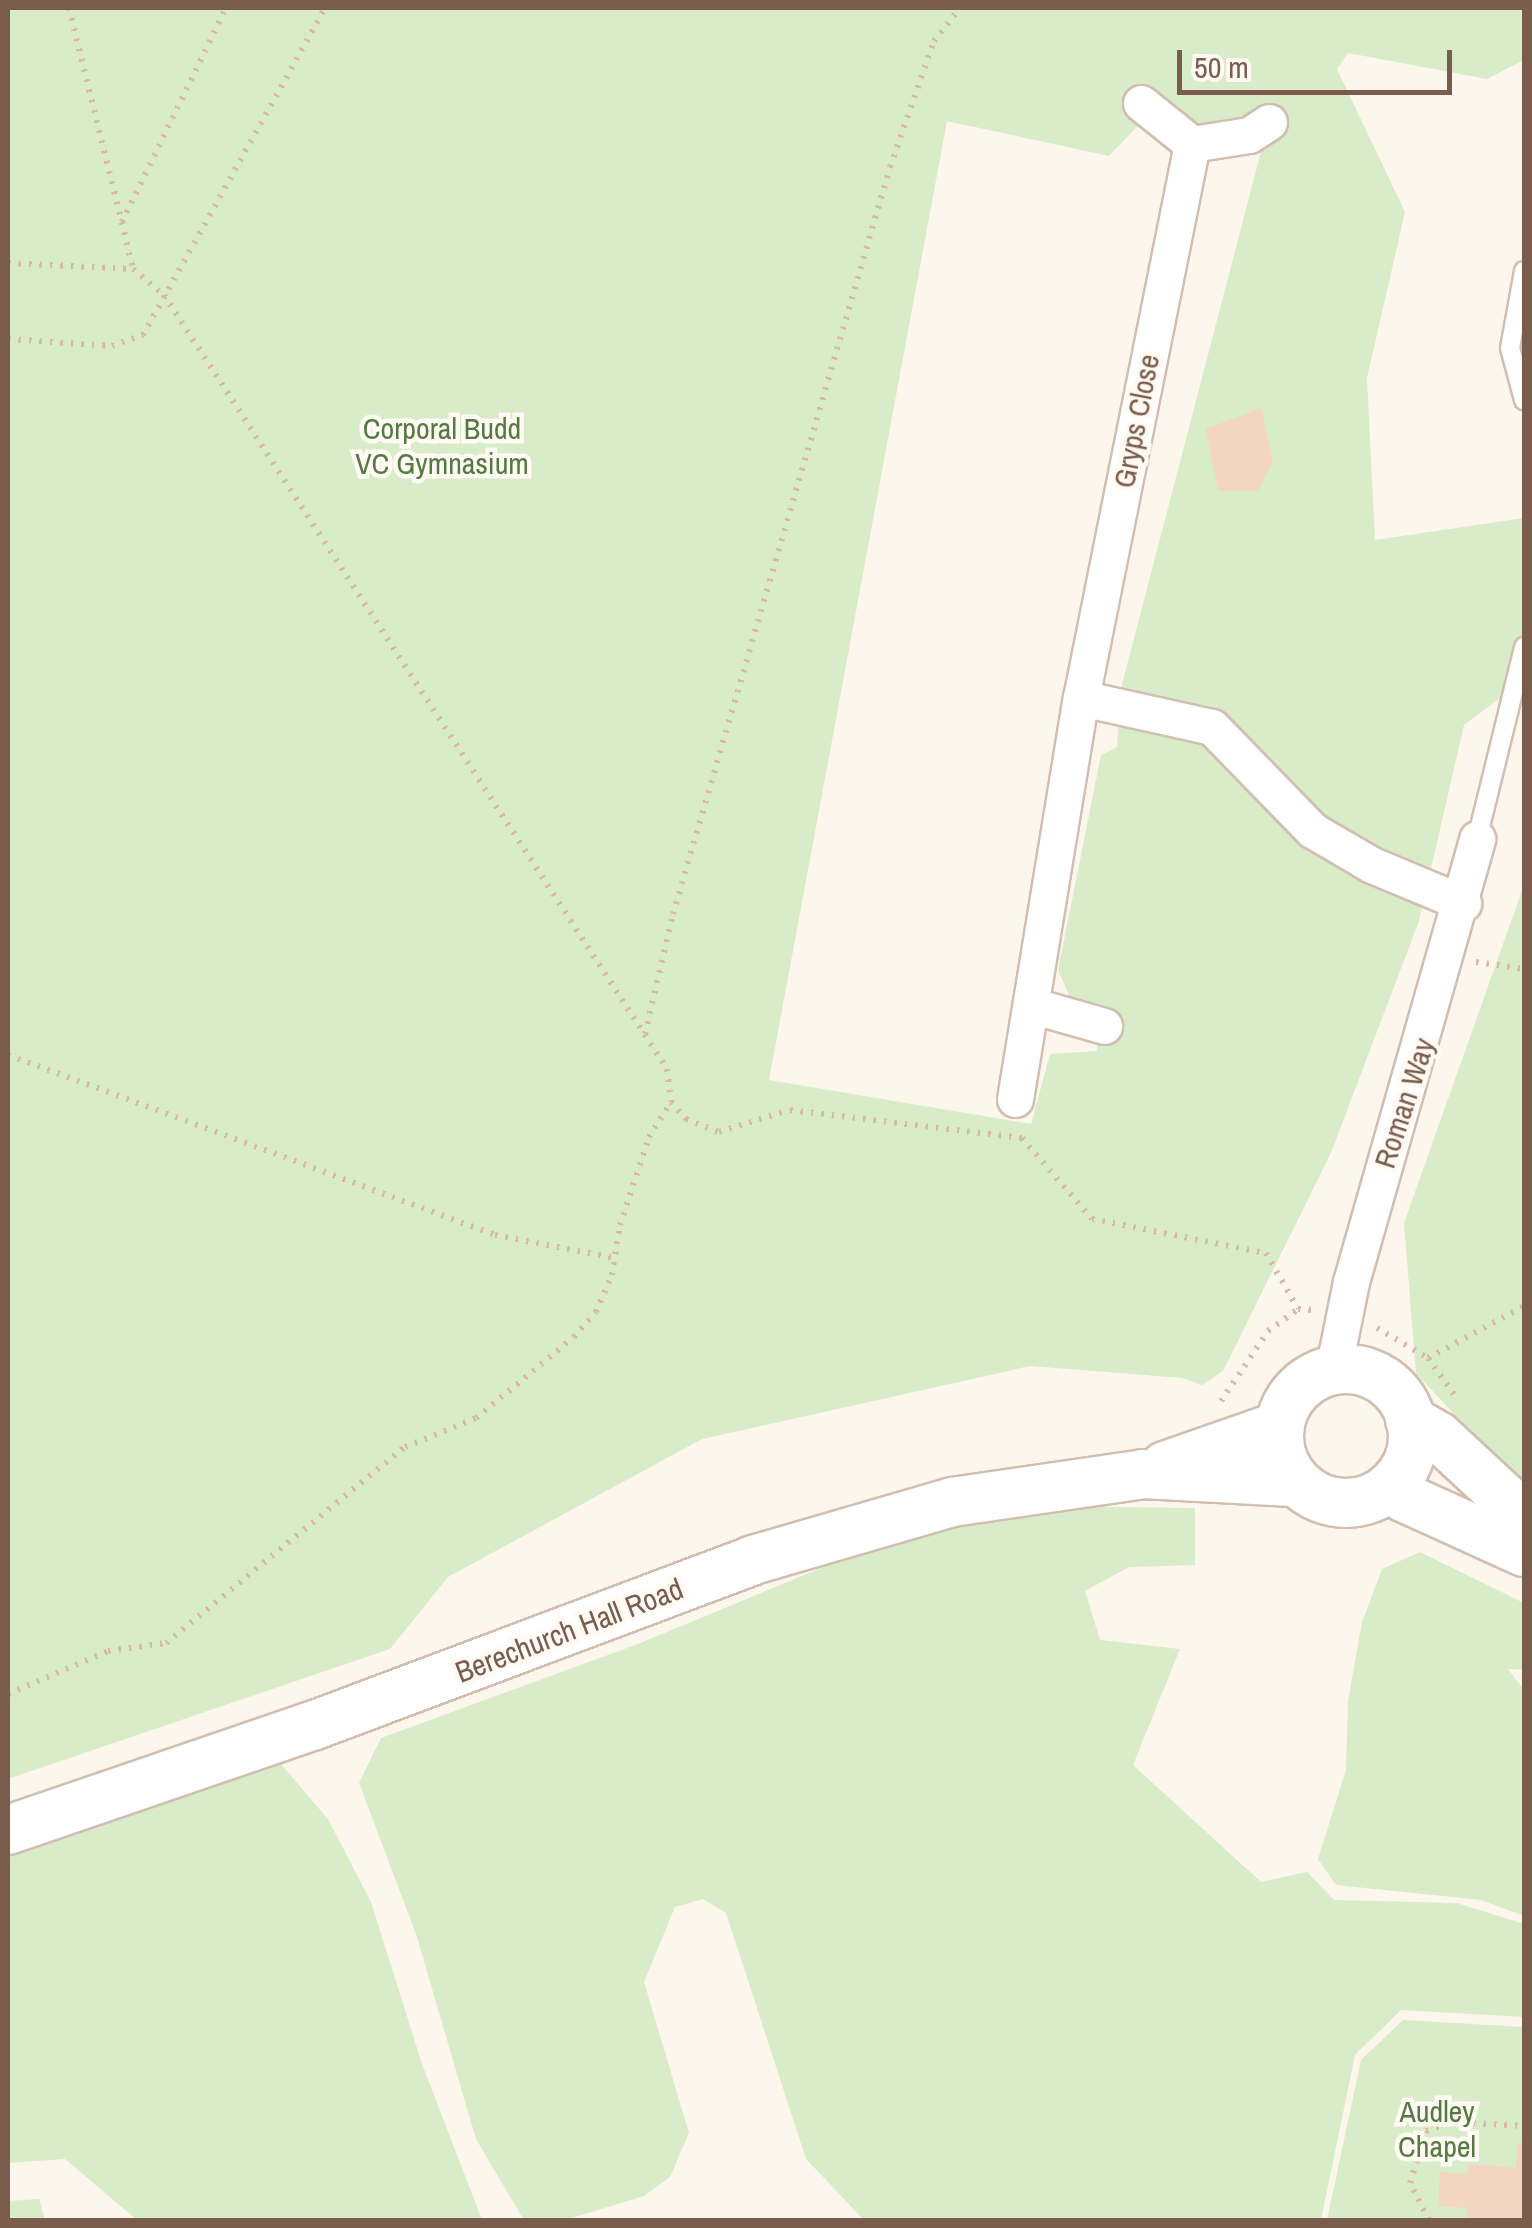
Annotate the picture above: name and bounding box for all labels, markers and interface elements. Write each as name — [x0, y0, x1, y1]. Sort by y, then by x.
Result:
scale bar — [1182, 30, 1457, 92]
text: 50 m — [1194, 47, 1249, 87]
street label: Gryps Close — [1105, 351, 1167, 491]
park label: Corporal Budd VC Gymnasium — [355, 410, 529, 480]
street label: Roman Way — [1366, 1034, 1442, 1172]
street label: Berechurch Hall Road — [450, 1570, 688, 1690]
park label: Audley Chapel — [1398, 2093, 1476, 2164]

